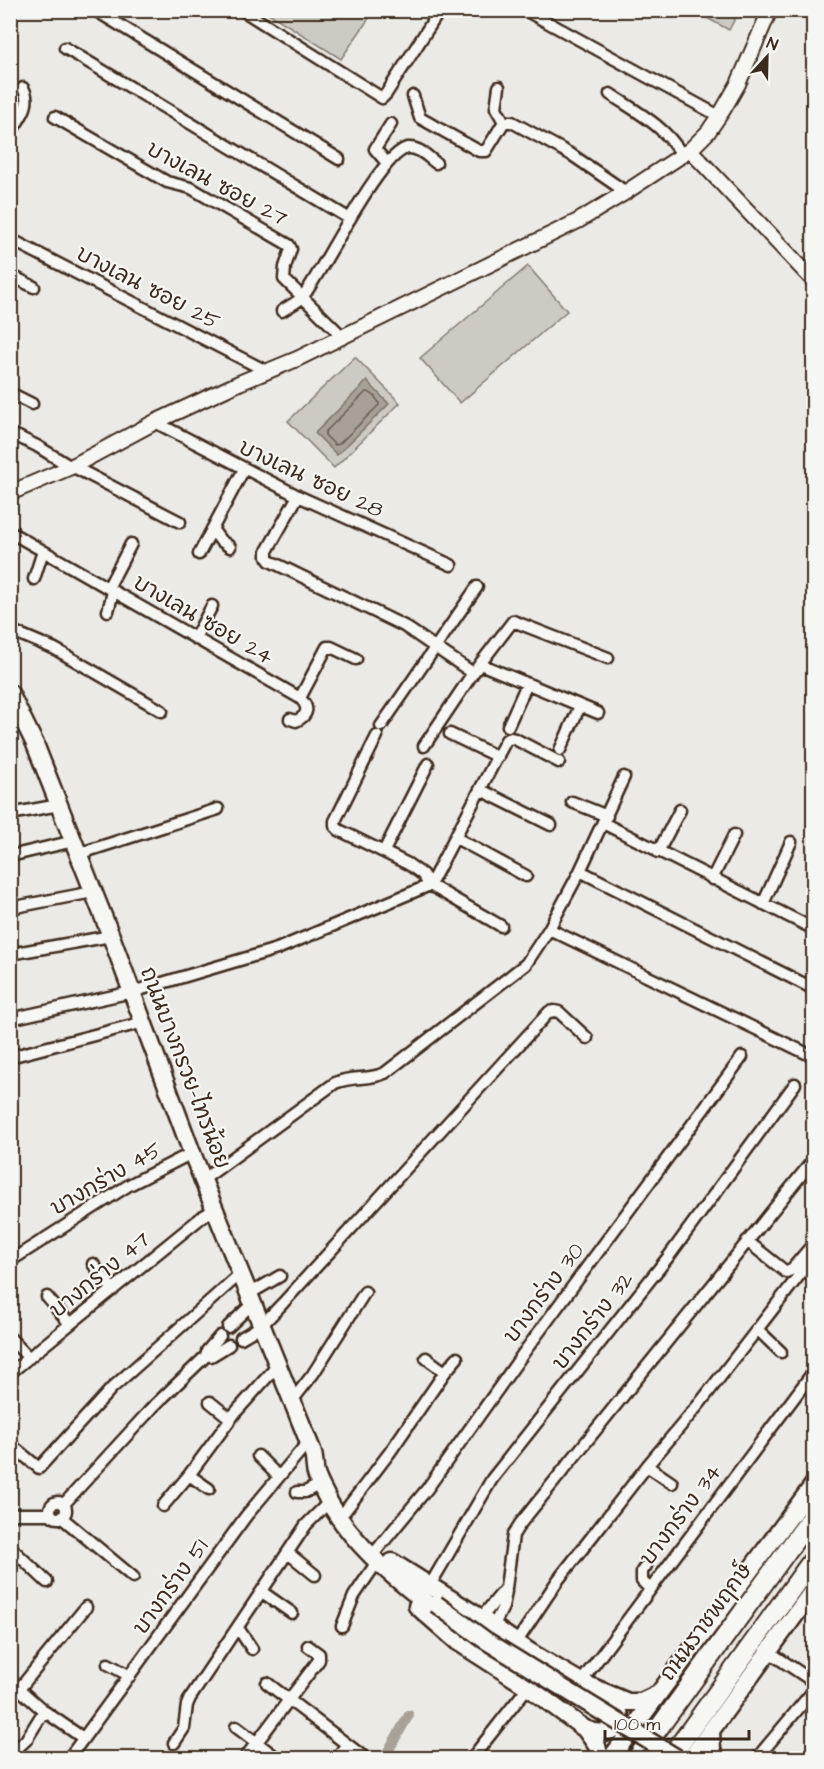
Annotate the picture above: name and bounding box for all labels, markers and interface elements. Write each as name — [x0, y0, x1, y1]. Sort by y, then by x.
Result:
north arrow — [737, 27, 797, 87]
text: N — [763, 32, 781, 56]
street label: บางเลน ซอย 27 — [141, 134, 293, 234]
street label: บางเลน ซอย 25 — [71, 238, 226, 338]
street label: บางเลน ซอย 28 — [234, 432, 388, 526]
street label: บางเลน ซอย 24 — [127, 567, 279, 673]
street label: ถนนบางกรวย-ไทรน้อย — [132, 962, 238, 1174]
street label: บางกร่าง 45 — [45, 1134, 168, 1223]
street label: บางกร่าง 47 — [43, 1224, 157, 1325]
street label: บางกร่าง 30 — [496, 1236, 592, 1349]
street label: บางกร่าง 32 — [545, 1265, 641, 1377]
street label: บางกร่าง 34 — [633, 1458, 729, 1572]
street label: บางกร่าง 51 — [126, 1533, 216, 1641]
street label: ถนนราชพฤกษ์ — [653, 1556, 760, 1687]
scale bar — [605, 1703, 749, 1741]
text: 100 m — [614, 1712, 660, 1737]

